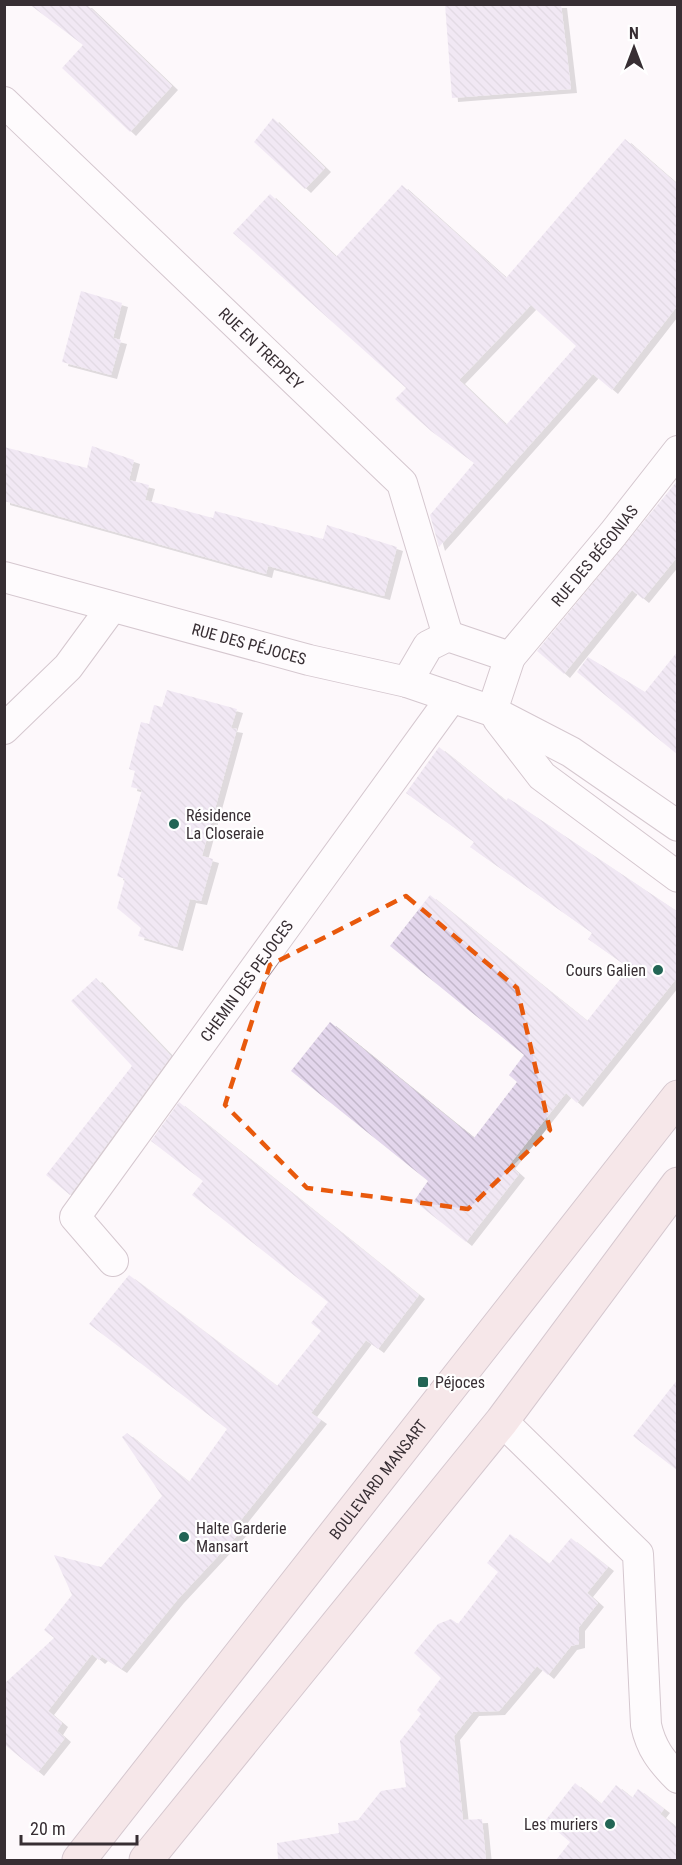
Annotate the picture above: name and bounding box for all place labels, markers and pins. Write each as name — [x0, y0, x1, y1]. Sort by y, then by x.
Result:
place label: Résidence La Closeraie — [186, 806, 264, 843]
marker: Résidence La Closeraie — [167, 817, 181, 831]
place label: Cours Galien — [566, 961, 646, 980]
marker: Cours Galien — [651, 963, 665, 977]
place label: Péjoces — [435, 1373, 485, 1392]
marker: Péjoces — [416, 1375, 430, 1389]
place label: Halte Garderie Mansart — [196, 1519, 287, 1556]
marker: Halte Garderie Mansart — [177, 1530, 191, 1544]
place label: Les muriers — [524, 1815, 598, 1834]
marker: Les muriers — [603, 1817, 617, 1831]

